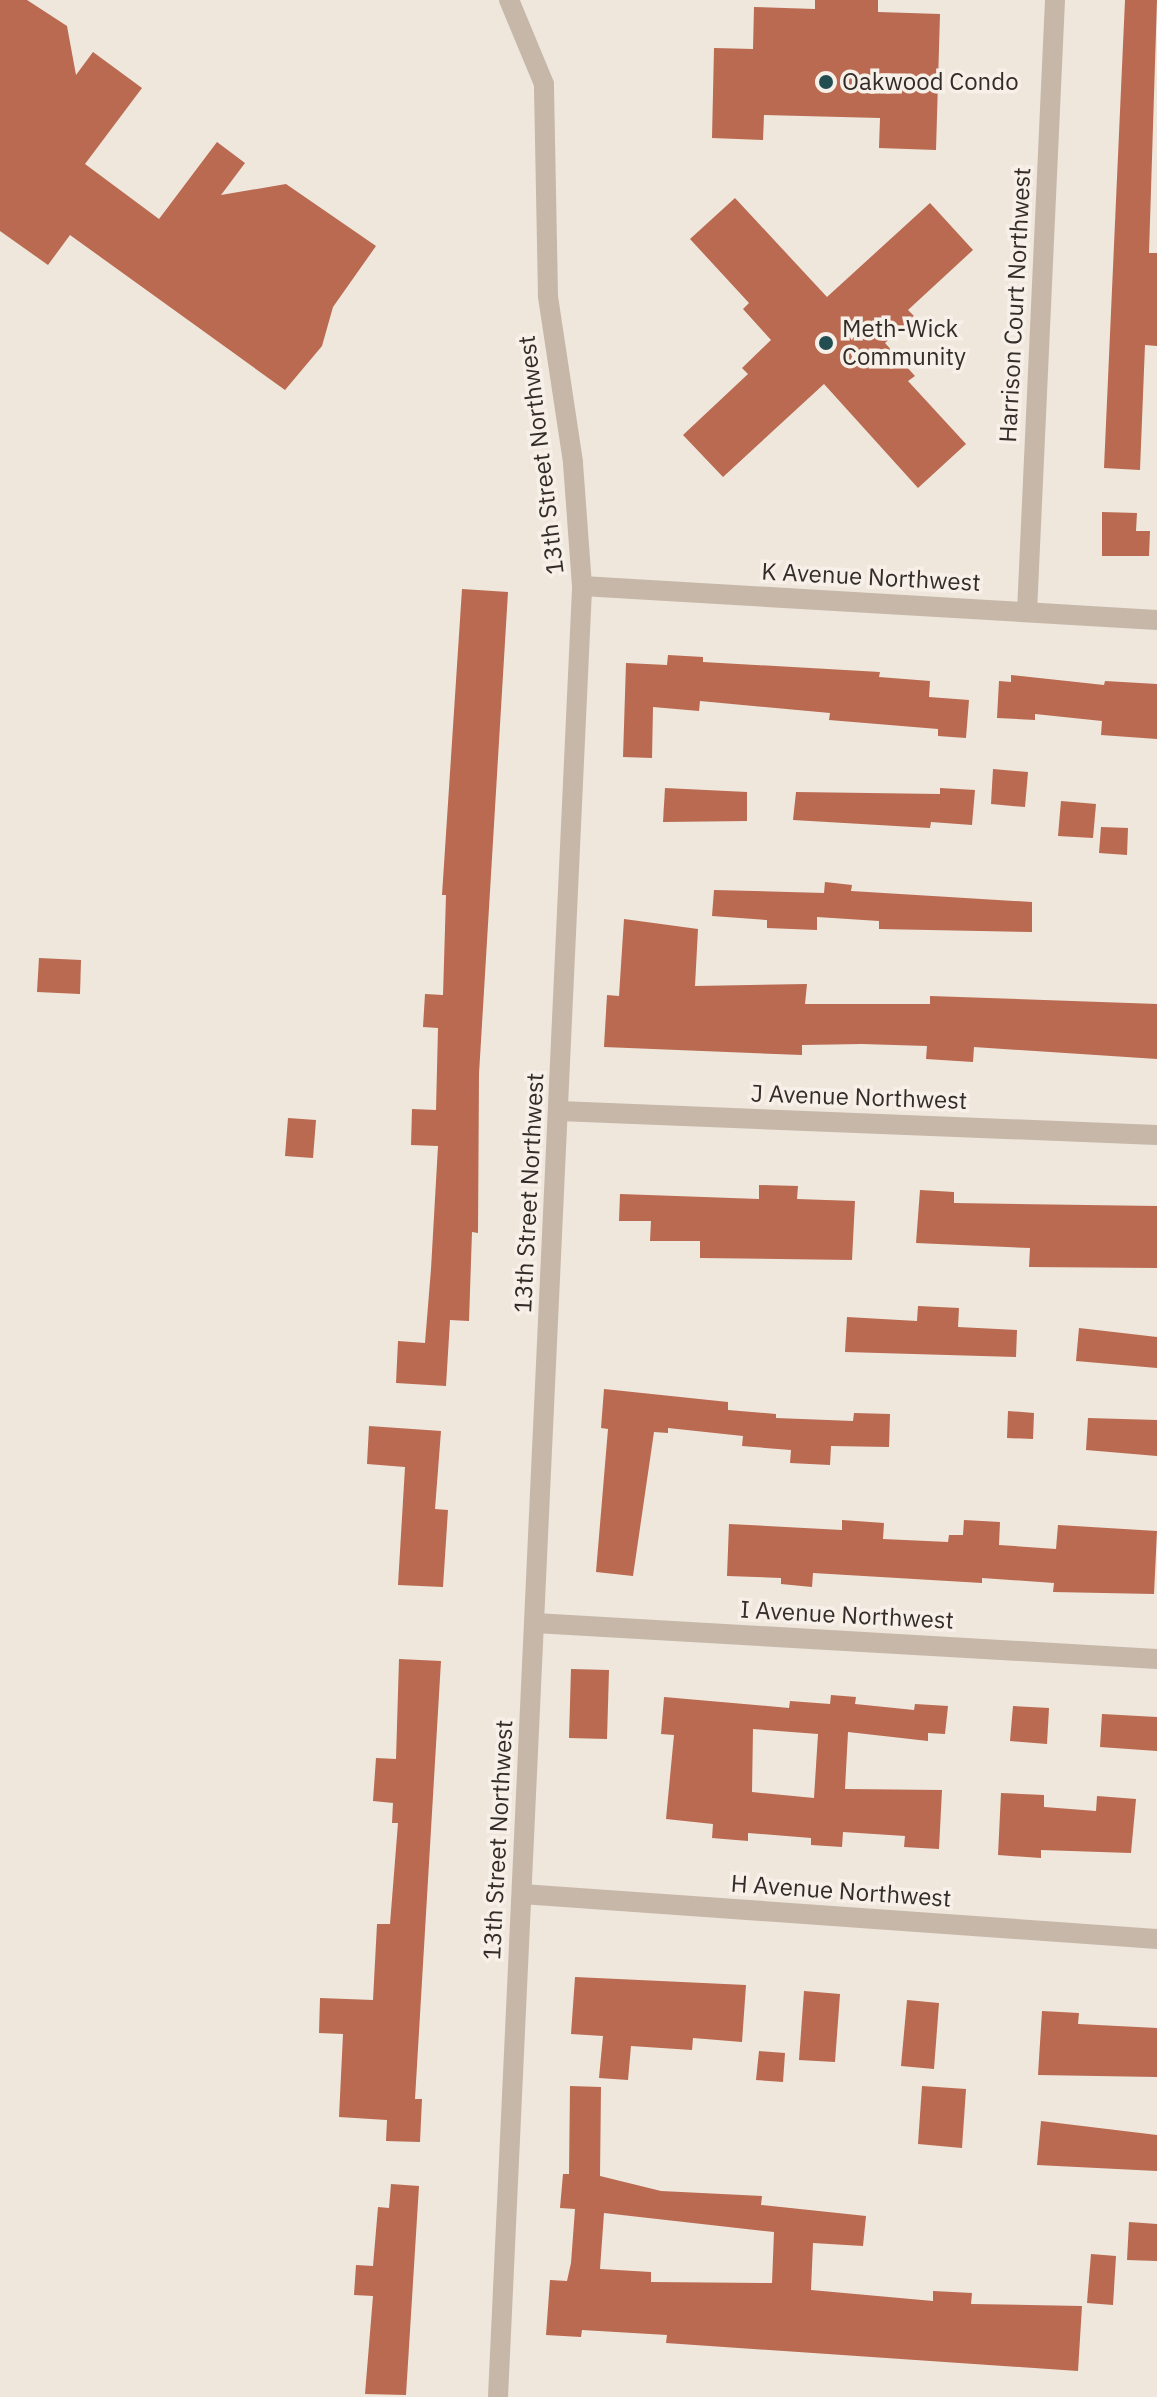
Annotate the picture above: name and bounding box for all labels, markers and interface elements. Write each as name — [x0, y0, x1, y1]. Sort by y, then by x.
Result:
place label: Oakwood Condo — [842, 68, 1019, 96]
marker: Oakwood Condo — [817, 73, 835, 91]
street label: Harrison Court Northwest — [993, 167, 1037, 443]
place label: Meth-Wick Community — [842, 315, 966, 371]
street label: 13th Street Northwest — [512, 334, 570, 576]
marker: Meth-Wick Community — [817, 334, 835, 352]
street label: K Avenue Northwest — [761, 557, 981, 597]
street label: 13th Street Northwest — [508, 1072, 550, 1314]
street label: J Avenue Northwest — [750, 1079, 968, 1115]
street label: I Avenue Northwest — [740, 1595, 954, 1635]
street label: 13th Street Northwest — [477, 1719, 519, 1961]
street label: H Avenue Northwest — [730, 1869, 952, 1913]

